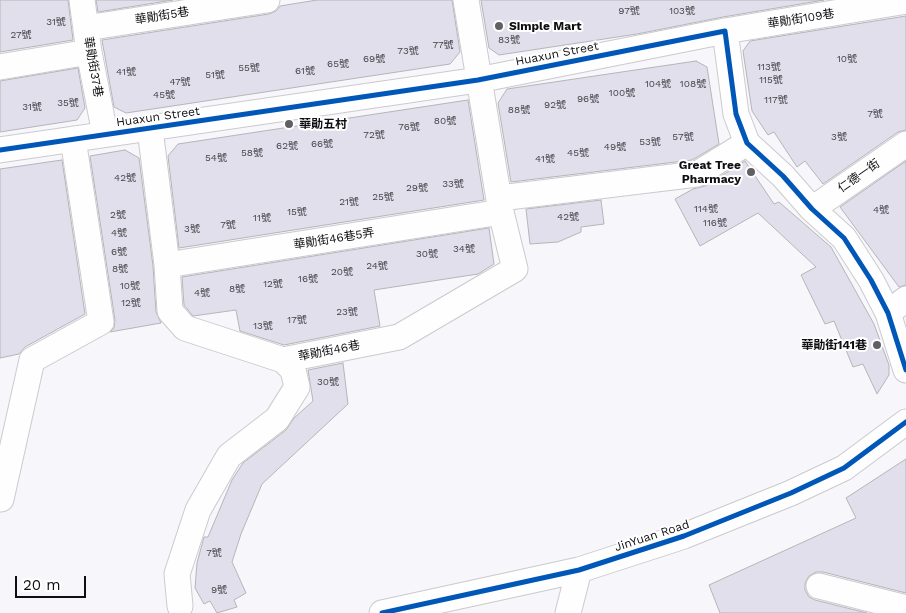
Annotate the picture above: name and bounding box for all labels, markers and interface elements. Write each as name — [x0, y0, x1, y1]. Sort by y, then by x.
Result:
street label: 華勛街5巷 — [134, 5, 190, 27]
house number: 97號 — [618, 5, 640, 17]
house number: 103號 — [669, 5, 695, 17]
street label: 華勛街109巷 — [767, 7, 835, 31]
house number: 31號 — [46, 16, 66, 28]
place label: Simple Mart — [509, 19, 581, 33]
marker: Simple Mart — [493, 20, 505, 32]
house number: 27號 — [10, 29, 32, 41]
house number: 83號 — [498, 34, 520, 46]
street label: 華勛街37巷 — [81, 36, 105, 98]
house number: 77號 — [432, 39, 454, 51]
street label: Huaxun Street — [514, 39, 600, 69]
house number: 73號 — [397, 45, 419, 57]
house number: 69號 — [363, 53, 385, 65]
house number: 10號 — [837, 53, 857, 65]
house number: 65號 — [327, 58, 349, 70]
house number: 113號 — [757, 61, 781, 73]
house number: 55號 — [238, 62, 260, 74]
house number: 61號 — [295, 65, 315, 77]
house number: 41號 — [116, 66, 136, 78]
house number: 51號 — [205, 69, 225, 81]
house number: 115號 — [759, 74, 783, 86]
house number: 47號 — [169, 76, 191, 88]
house number: 104號 — [645, 78, 671, 90]
house number: 108號 — [680, 78, 706, 90]
house number: 100號 — [609, 87, 635, 99]
house number: 45號 — [153, 89, 175, 101]
house number: 96號 — [577, 93, 599, 105]
house number: 117號 — [764, 94, 788, 106]
house number: 35號 — [57, 97, 79, 109]
house number: 92號 — [544, 99, 566, 111]
house number: 31號 — [22, 101, 42, 113]
street label: Huaxun Street — [115, 104, 201, 130]
house number: 88號 — [508, 104, 530, 116]
house number: 7號 — [867, 108, 883, 120]
house number: 80號 — [434, 115, 456, 127]
place label: 華勛五村 — [299, 117, 347, 131]
marker: 華勛五村 — [283, 118, 295, 130]
house number: 76號 — [398, 121, 420, 133]
house number: 72號 — [363, 129, 385, 141]
house number: 57號 — [672, 131, 694, 143]
house number: 3號 — [831, 131, 847, 143]
house number: 53號 — [639, 136, 661, 148]
house number: 66號 — [311, 138, 333, 150]
house number: 62號 — [276, 140, 298, 152]
house number: 49號 — [604, 141, 626, 153]
house number: 58號 — [241, 147, 263, 159]
house number: 45號 — [567, 147, 589, 159]
house number: 54號 — [205, 152, 227, 164]
house number: 41號 — [535, 153, 555, 165]
street label: 仁德一街 — [835, 156, 883, 196]
place label: Great Tree Pharmacy — [679, 158, 741, 186]
marker: Great Tree Pharmacy — [745, 166, 757, 178]
house number: 42號 — [114, 172, 136, 184]
house number: 33號 — [442, 178, 464, 190]
house number: 29號 — [406, 182, 428, 194]
house number: 25號 — [372, 191, 394, 203]
house number: 21號 — [339, 196, 359, 208]
house number: 114號 — [694, 203, 718, 215]
house number: 4號 — [873, 204, 889, 216]
house number: 15號 — [287, 206, 307, 218]
house number: 2號 — [110, 209, 126, 221]
house number: 42號 — [557, 211, 579, 223]
house number: 11號 — [253, 212, 271, 224]
house number: 116號 — [703, 217, 727, 229]
house number: 7號 — [220, 219, 236, 231]
house number: 3號 — [184, 223, 200, 235]
street label: 華勛街46巷5弄 — [293, 226, 375, 252]
house number: 4號 — [111, 227, 127, 239]
house number: 34號 — [453, 243, 475, 255]
house number: 6號 — [111, 246, 127, 258]
house number: 30號 — [416, 248, 438, 260]
house number: 24號 — [366, 260, 388, 272]
house number: 8號 — [112, 263, 128, 275]
house number: 20號 — [331, 266, 353, 278]
house number: 16號 — [298, 273, 318, 285]
house number: 12號 — [263, 278, 283, 290]
house number: 10號 — [120, 280, 140, 292]
house number: 8號 — [229, 283, 245, 295]
house number: 4號 — [194, 287, 210, 299]
house number: 12號 — [121, 297, 141, 309]
house number: 23號 — [336, 306, 358, 318]
house number: 17號 — [287, 314, 307, 326]
house number: 13號 — [253, 320, 273, 332]
street label: 華勛街46巷 — [297, 338, 361, 364]
place label: 華勛街141巷 — [801, 338, 867, 352]
marker: 華勛街141巷 — [871, 339, 883, 351]
house number: 30號 — [317, 376, 339, 388]
street label: JinYuan Road — [613, 517, 691, 555]
house number: 7號 — [206, 547, 222, 559]
scale bar — [18, 566, 89, 598]
text: 20 m — [23, 576, 61, 594]
house number: 9號 — [211, 584, 227, 596]

